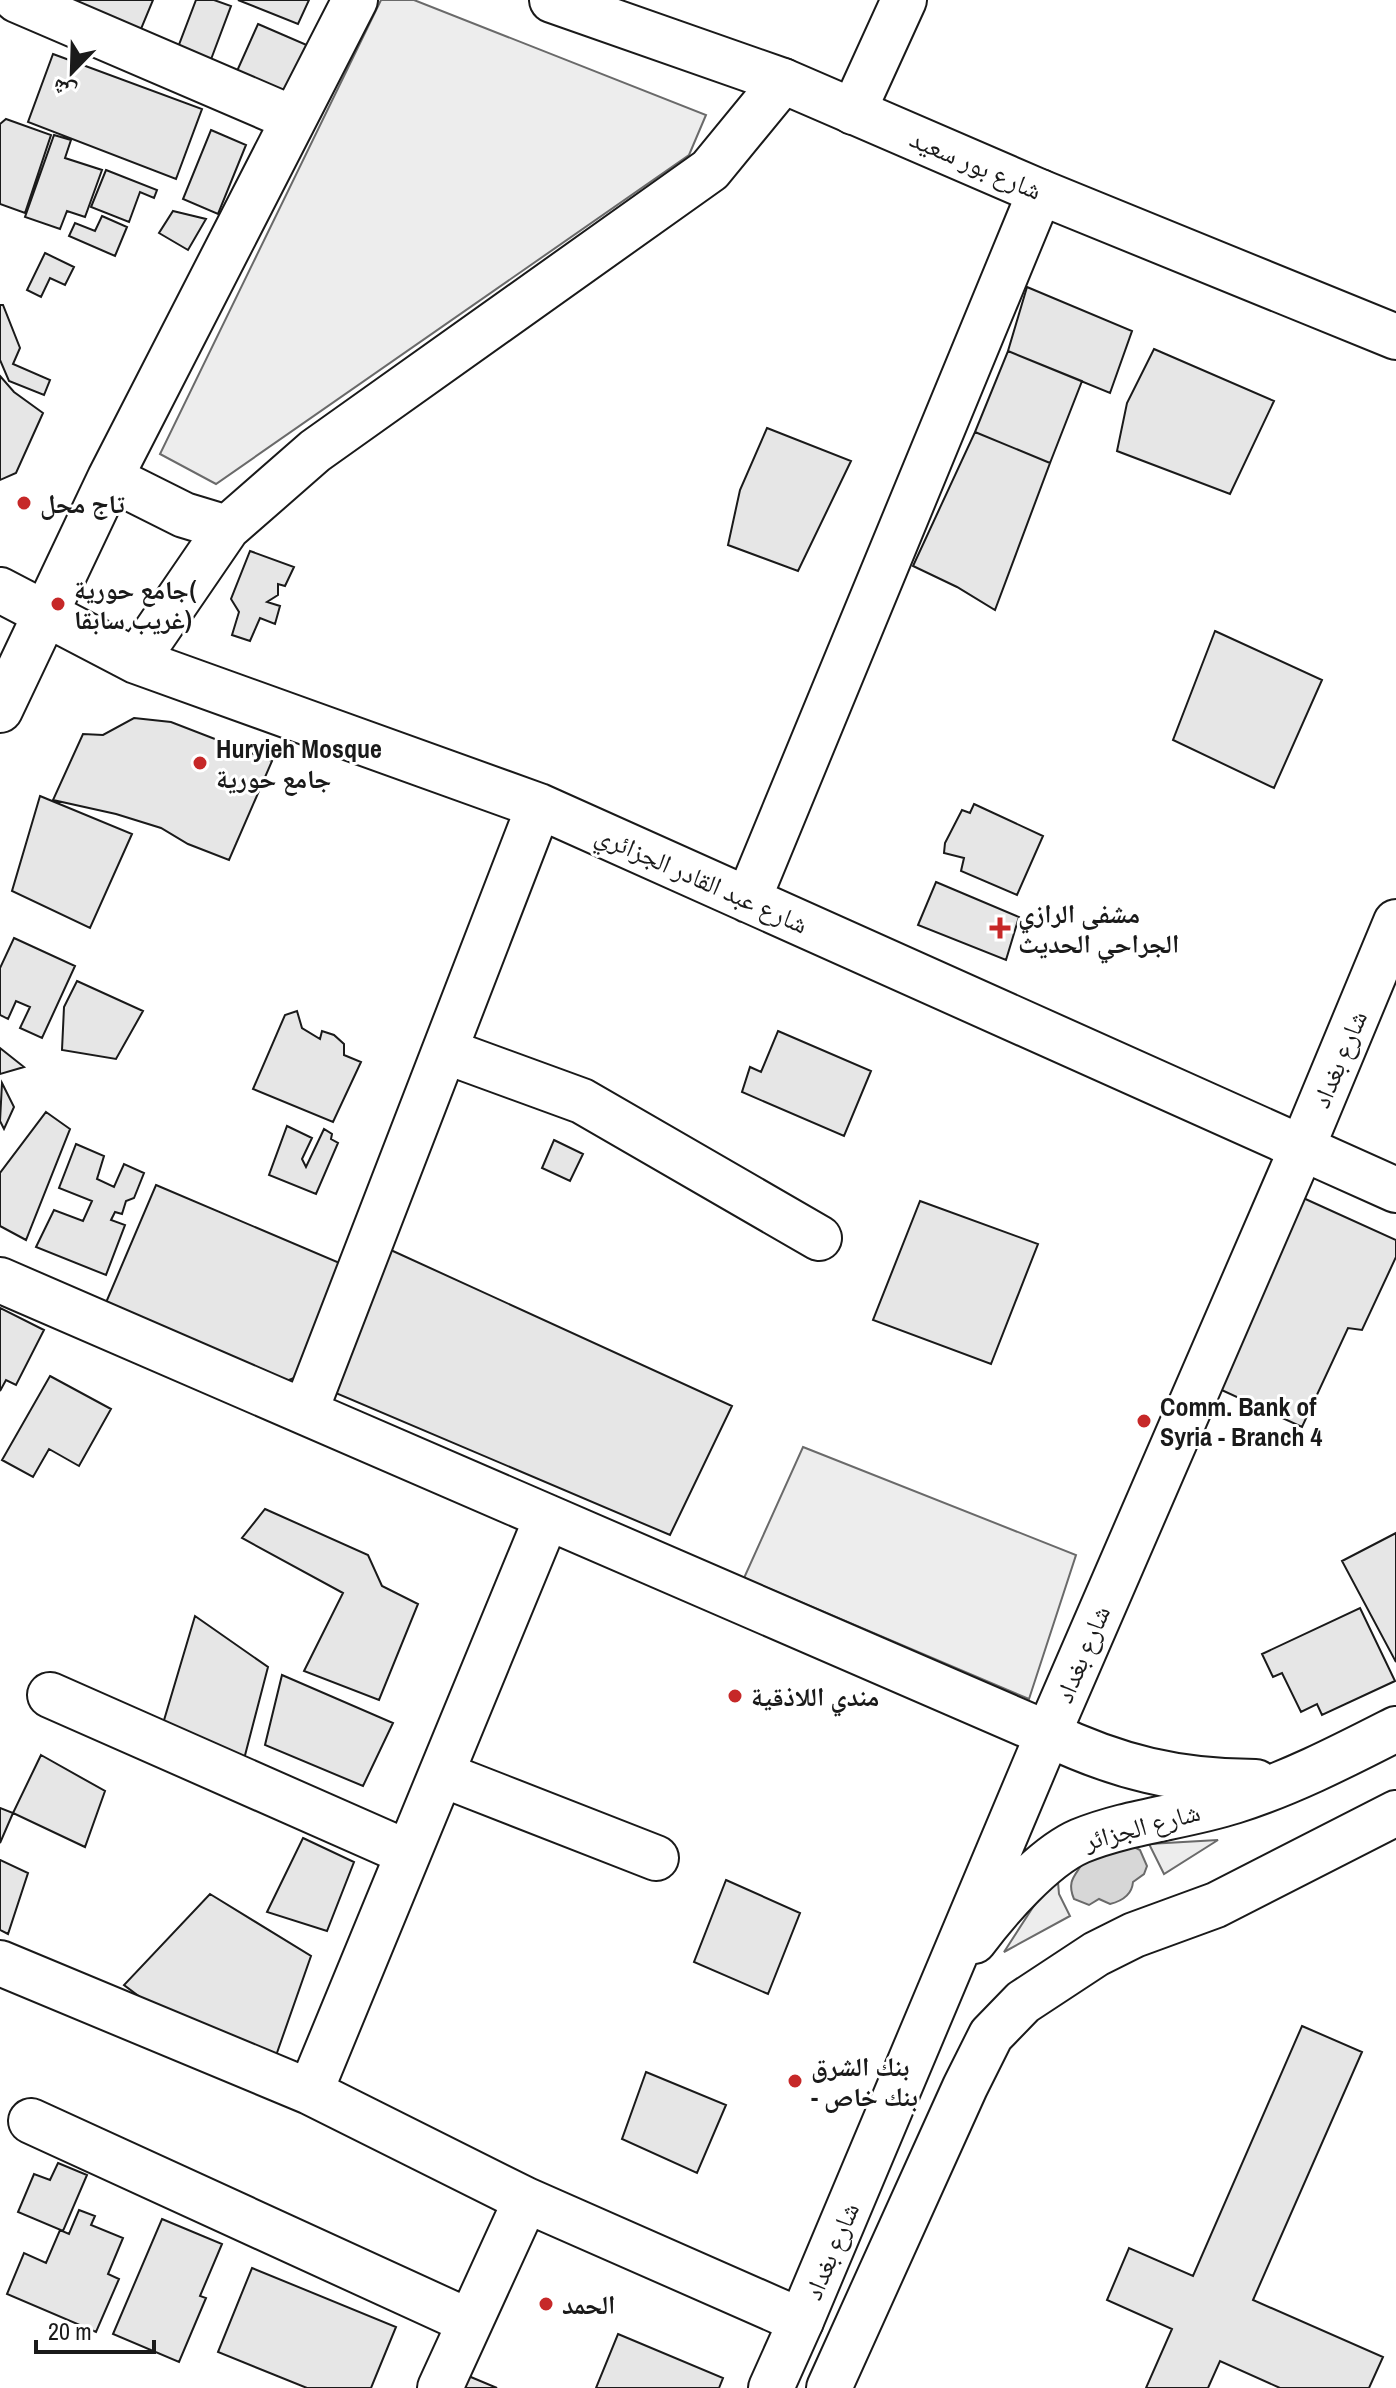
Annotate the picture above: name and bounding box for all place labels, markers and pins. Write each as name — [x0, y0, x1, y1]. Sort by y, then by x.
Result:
place label: تاج محل — [40, 486, 125, 521]
marker: تاج محل — [15, 494, 33, 512]
place label: جامع حورية( غريب سابقا) — [74, 572, 197, 637]
marker: جامع حورية( غريب سابقا) — [49, 595, 67, 613]
place label: Huryieh Mosque جامع حورية — [216, 731, 382, 796]
marker: Huryieh Mosque جامع حورية — [191, 754, 209, 772]
place label: مشفى الرازي الجراحي الحديث — [1018, 896, 1179, 964]
marker: مشفى الرازي الجراحي الحديث — [989, 917, 1011, 939]
place label: Comm. Bank of Syria - Branch 4 — [1160, 1389, 1322, 1454]
marker: Comm. Bank of Syria - Branch 4 — [1135, 1412, 1153, 1430]
place label: مندي اللاذقية — [751, 1679, 879, 1717]
marker: مندي اللاذقية — [726, 1687, 744, 1705]
place label: بنك الشرق - بنك خاص — [811, 2049, 918, 2114]
marker: بنك الشرق - بنك خاص — [786, 2072, 804, 2090]
place label: الحمد — [562, 2287, 615, 2322]
marker: الحمد — [537, 2295, 555, 2313]

